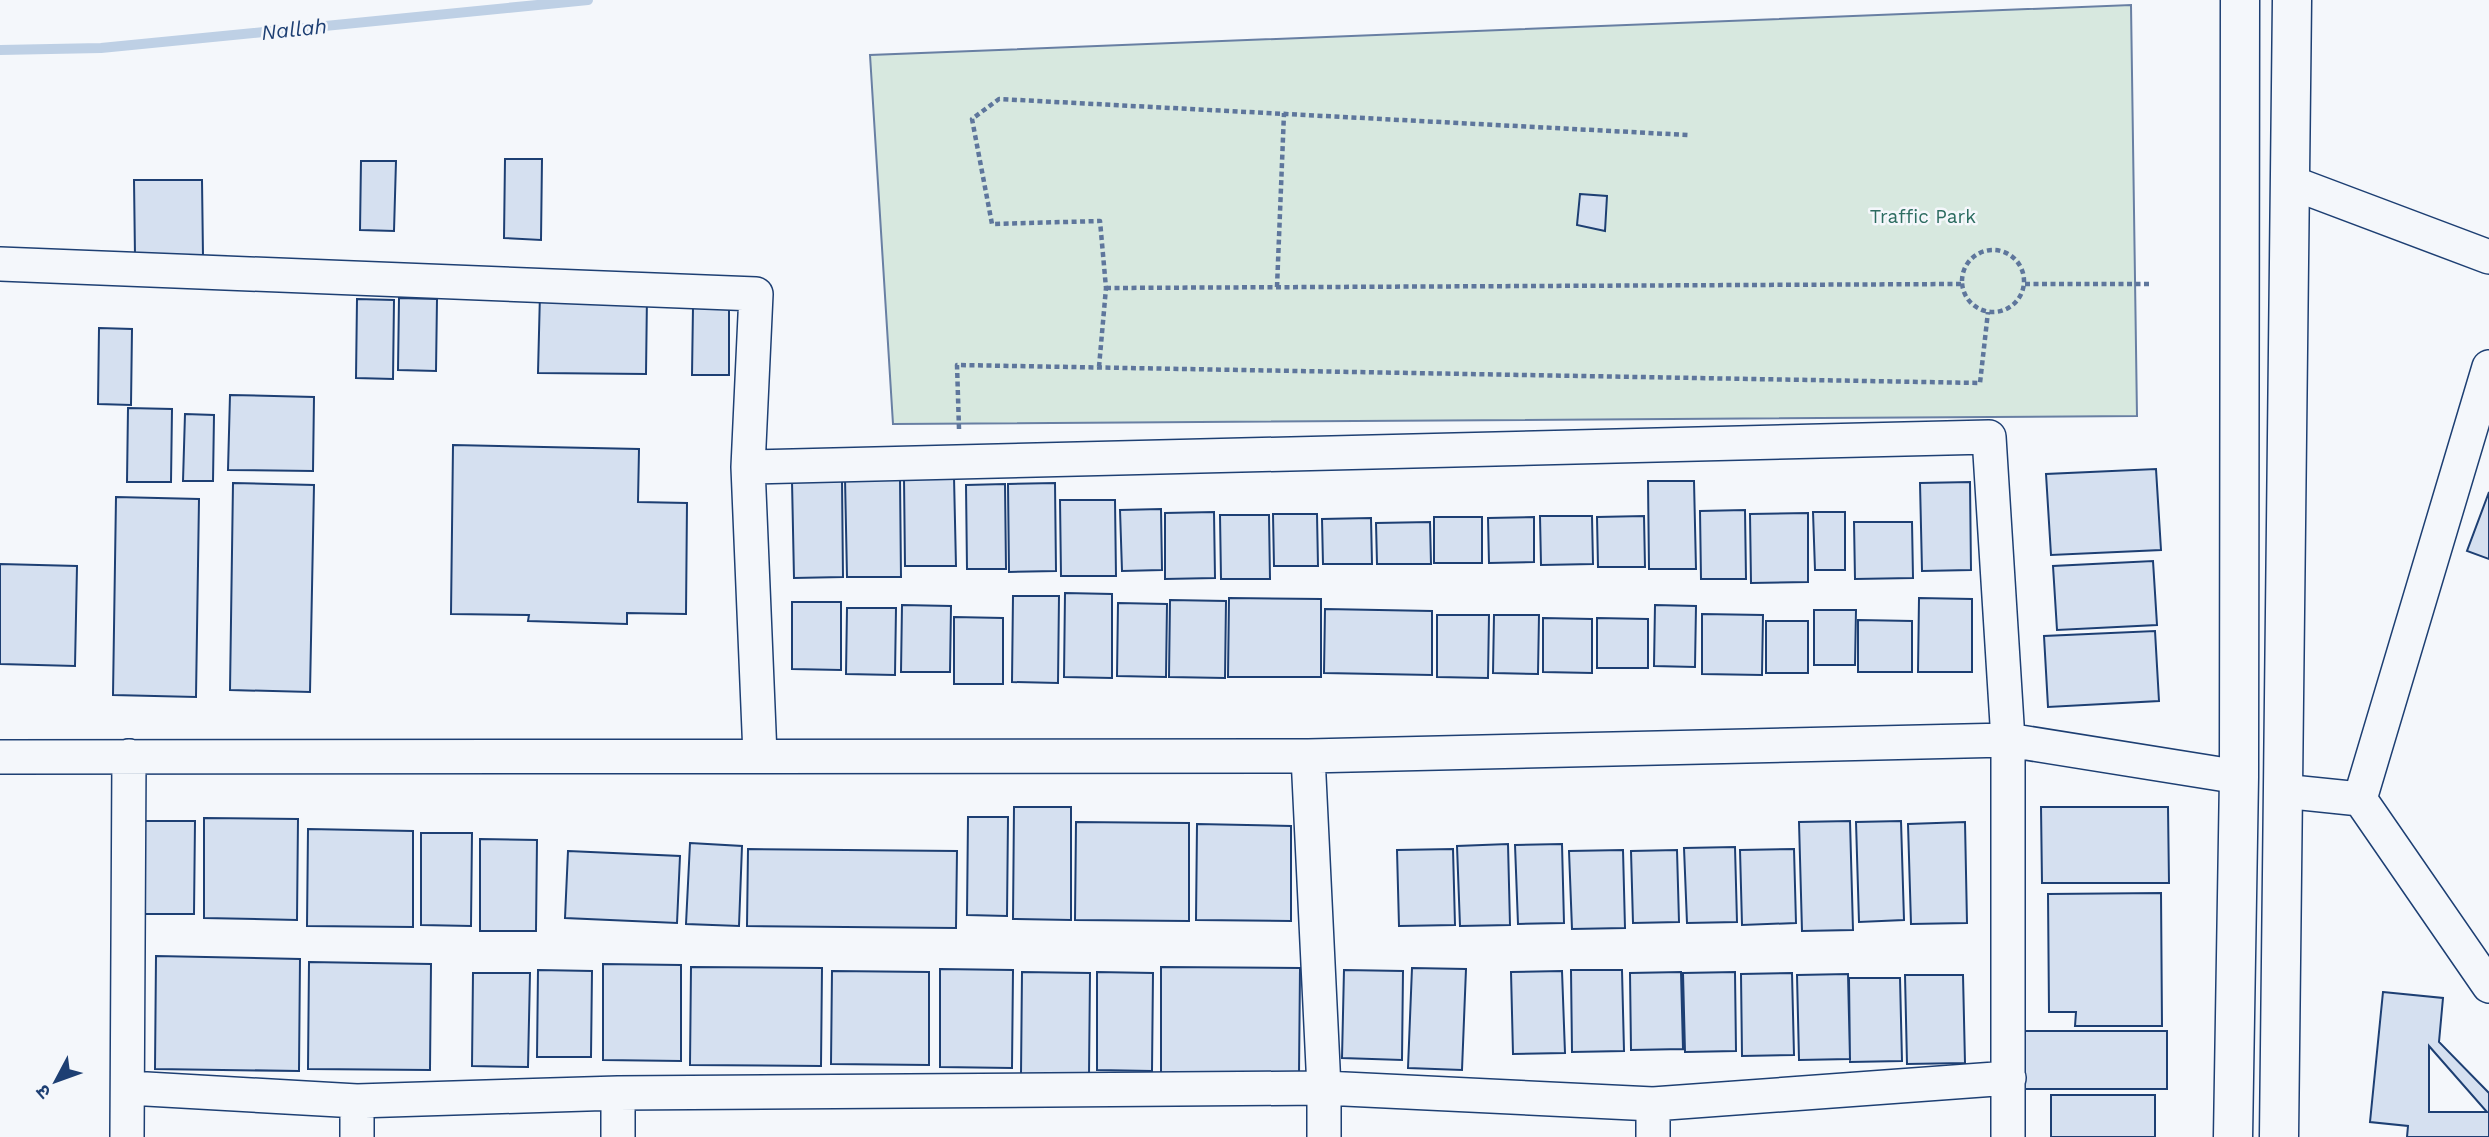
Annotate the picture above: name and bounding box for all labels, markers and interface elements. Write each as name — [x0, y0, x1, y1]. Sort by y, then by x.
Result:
water label: Nallah — [260, 13, 328, 45]
park label: Traffic Park — [1870, 205, 1976, 228]
north arrow — [21, 1046, 91, 1116]
text: उ — [31, 1079, 56, 1104]

